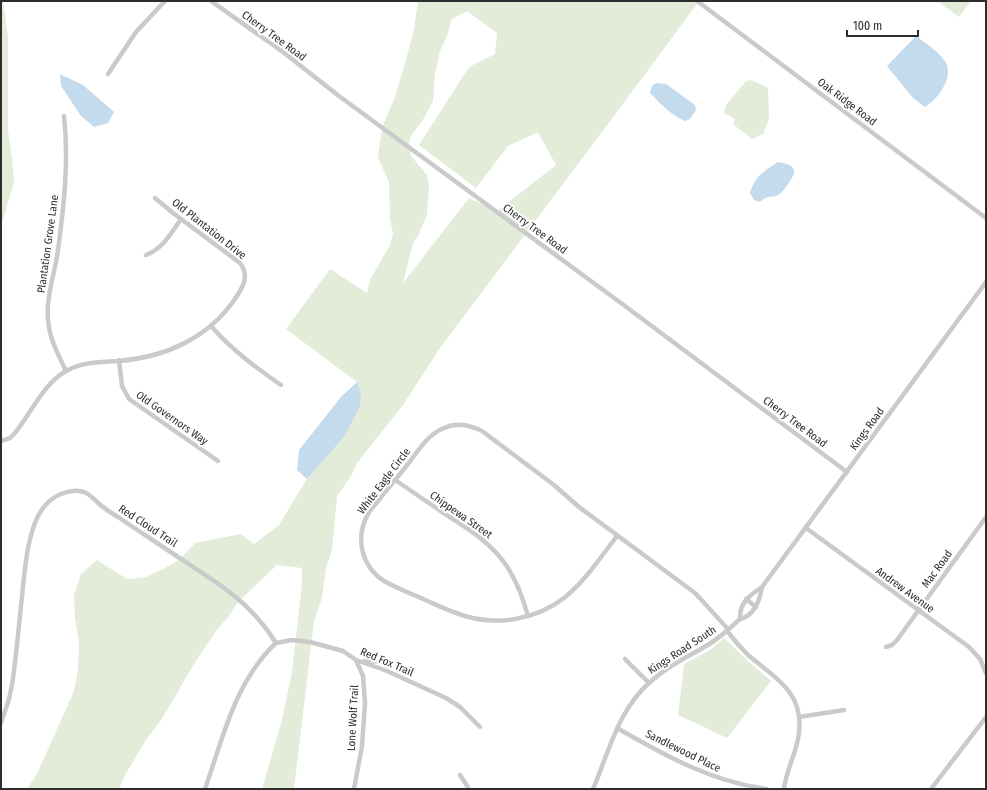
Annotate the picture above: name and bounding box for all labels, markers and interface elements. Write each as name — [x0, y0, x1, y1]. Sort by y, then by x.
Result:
street label: Cherry Tree Road — [239, 8, 309, 64]
scale bar — [847, 12, 918, 38]
text: 100 m — [853, 19, 882, 33]
street label: Oak Ridge Road — [815, 76, 879, 128]
street label: Plantation Grove Lane — [35, 194, 61, 294]
street label: Old Plantation Drive — [169, 196, 249, 262]
street label: Cherry Tree Road — [500, 201, 570, 257]
street label: Old Governors Way — [133, 388, 211, 448]
street label: Cherry Tree Road — [761, 394, 829, 450]
street label: Kings Road — [847, 405, 887, 453]
street label: White Eagle Circle — [355, 445, 413, 517]
street label: Chippewa Street — [427, 489, 495, 542]
street label: Red Cloud Trail — [116, 502, 180, 550]
street label: Mac Road — [919, 548, 955, 590]
street label: Andrew Avenue — [873, 564, 937, 616]
street label: Kings Road South — [646, 623, 718, 677]
street label: Red Fox Trail — [358, 645, 416, 679]
street label: Lone Wolf Trail — [345, 684, 361, 751]
street label: Sandlewood Place — [643, 727, 723, 775]

